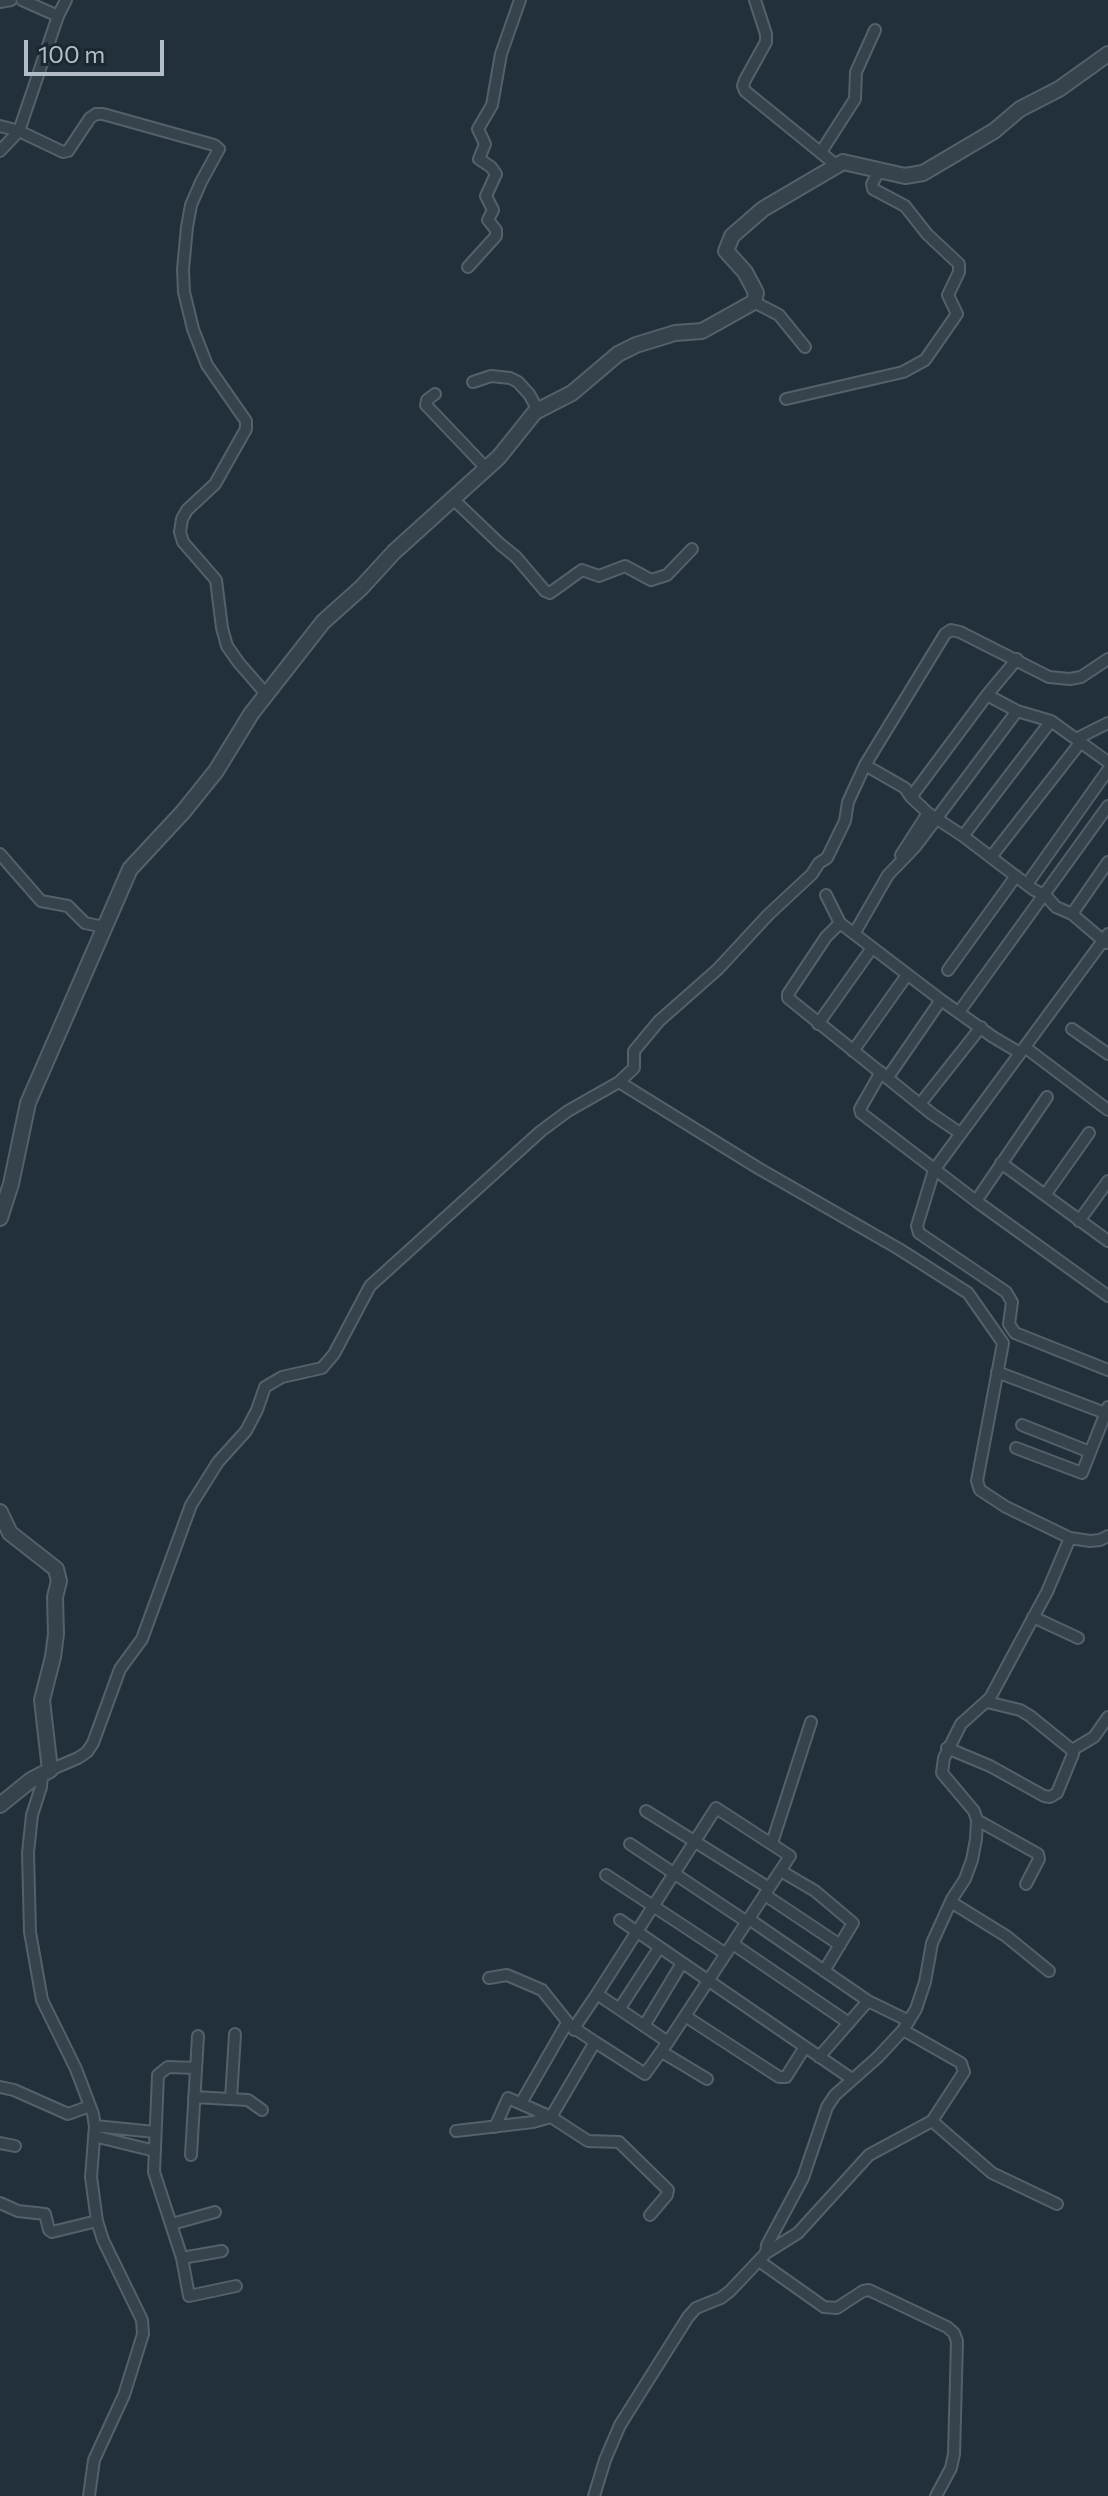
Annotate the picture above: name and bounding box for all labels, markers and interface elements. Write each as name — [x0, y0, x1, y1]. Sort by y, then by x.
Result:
scale bar — [28, 24, 168, 74]
text: 100 m — [38, 39, 105, 68]

